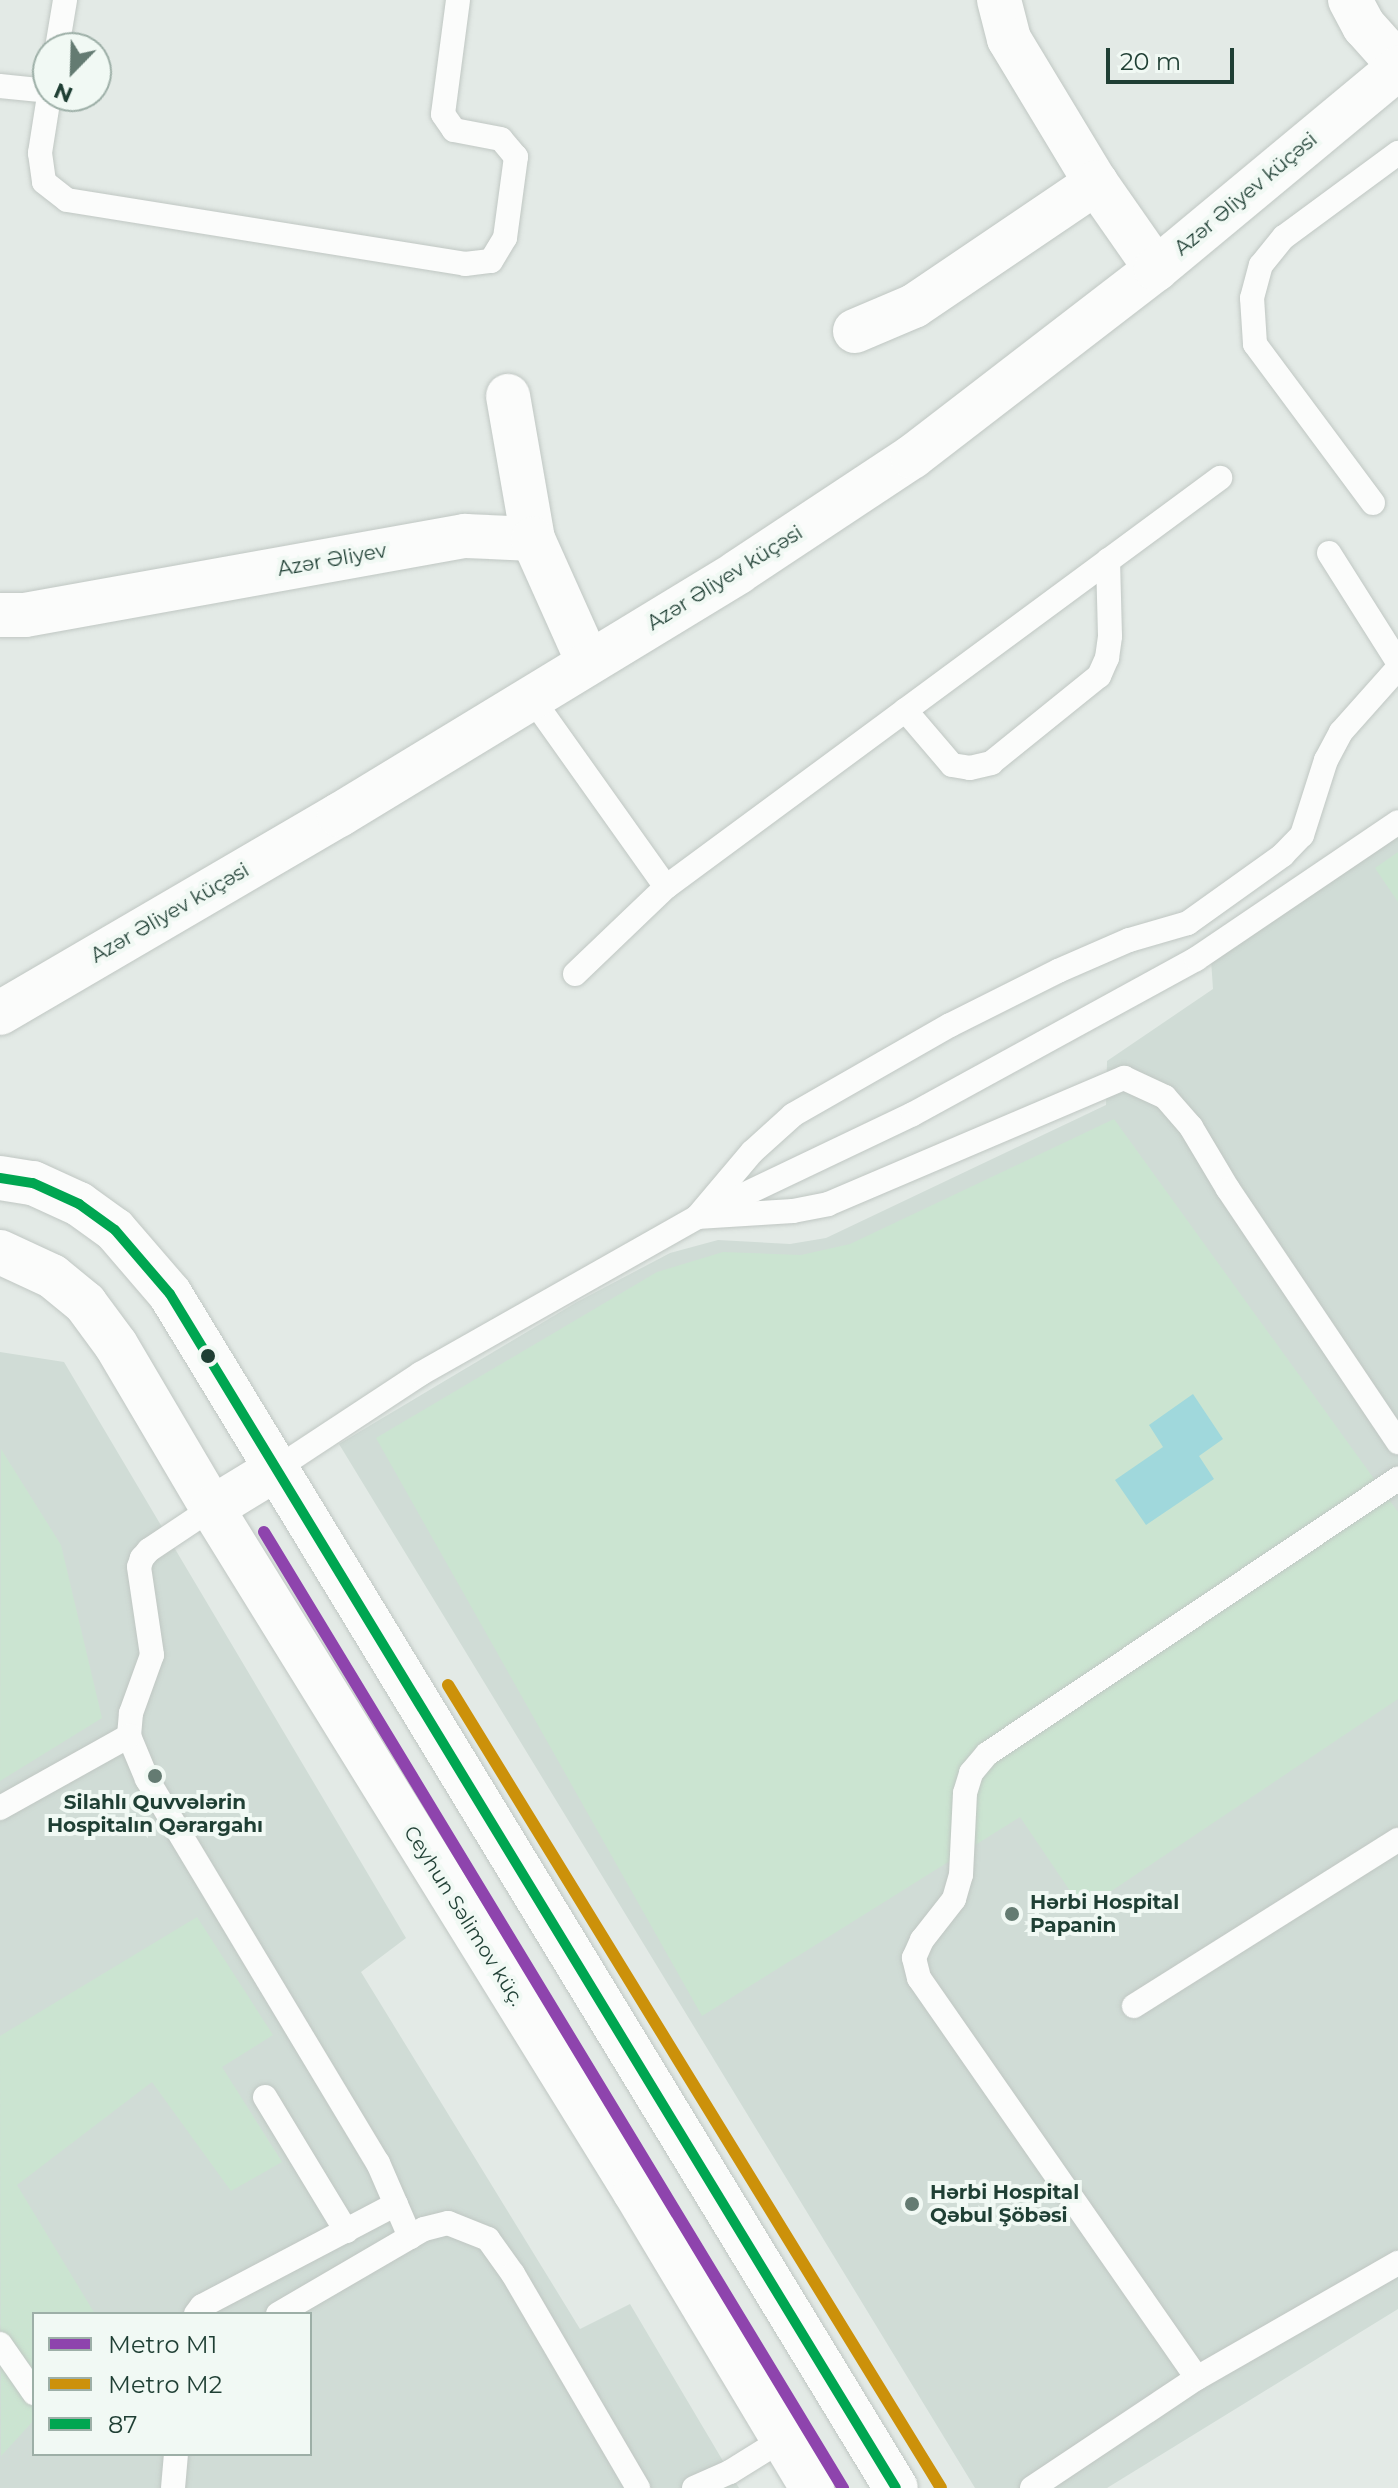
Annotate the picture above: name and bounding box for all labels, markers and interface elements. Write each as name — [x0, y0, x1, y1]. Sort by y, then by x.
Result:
north arrow — [32, 32, 112, 112]
scale bar — [1110, 32, 1238, 82]
text: 20 m — [1120, 47, 1181, 76]
text: N — [50, 77, 77, 109]
street label: Azər Əliyev küçəsi — [1170, 127, 1322, 261]
street label: Azər Əliyev küçəsi — [643, 520, 807, 636]
street label: Azər Əliyev — [276, 539, 388, 581]
street label: Azər Əliyev küçəsi — [87, 858, 253, 968]
unlabelled marker — [200, 1348, 216, 1364]
marker: Silahlı Quvvələrin Hospitalın Qərargahı — [144, 1765, 166, 1787]
place label: Silahlı Quvvələrin Hospitalın Qərargahı — [47, 1790, 263, 1837]
street label: Ceyhun Səlimov küç. — [399, 1821, 529, 2011]
place label: Hərbi Hospital Papanin — [1030, 1890, 1179, 1937]
marker: Hərbi Hospital Papanin — [1001, 1903, 1023, 1925]
place label: Hərbi Hospital Qəbul Şöbəsi — [930, 2180, 1079, 2227]
marker: Hərbi Hospital Qəbul Şöbəsi — [901, 2193, 923, 2215]
legend — [32, 2312, 312, 2456]
text: Metro M1 — [108, 2330, 217, 2359]
text: Metro M2 — [108, 2370, 222, 2399]
text: 87 — [108, 2410, 137, 2439]

